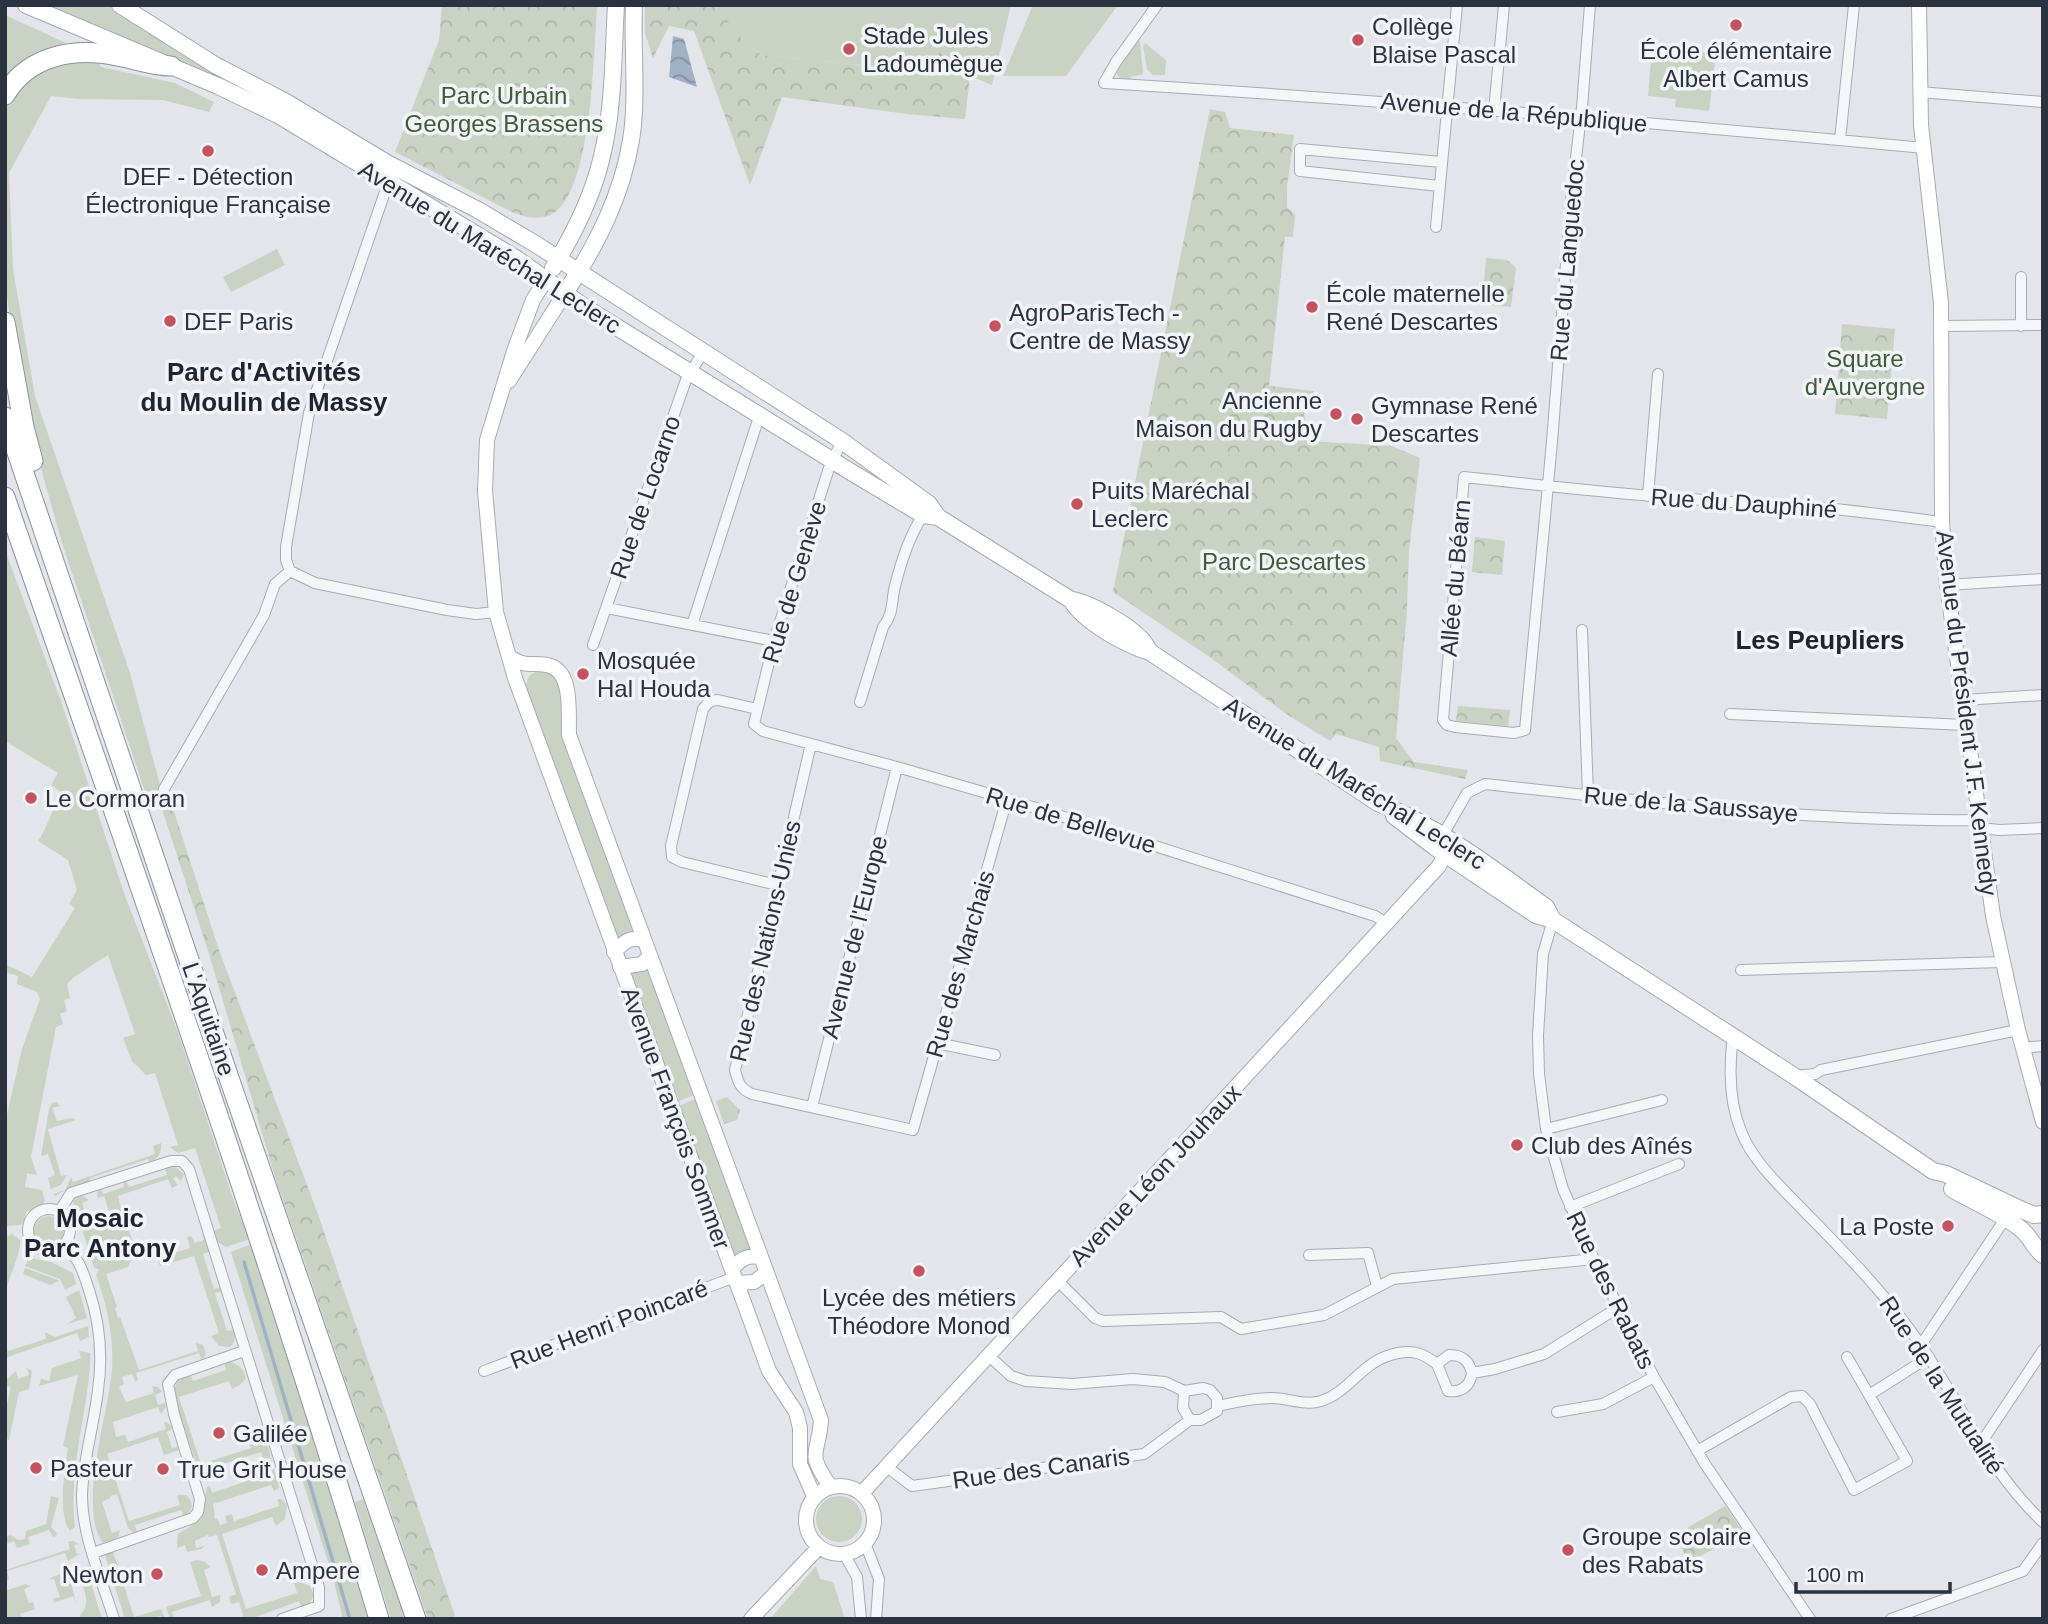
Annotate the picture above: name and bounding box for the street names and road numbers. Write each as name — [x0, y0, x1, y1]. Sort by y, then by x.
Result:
street label: Avenue de la République — [1379, 87, 1649, 137]
street label: Avenue du Maréchal Leclerc — [354, 155, 626, 339]
street label: Rue du Languedoc — [1545, 158, 1589, 362]
street label: Rue de Locarno — [604, 412, 686, 582]
street label: Rue du Dauphiné — [1650, 483, 1838, 523]
street label: Rue de Genève — [757, 498, 831, 666]
street label: Allée du Béarn — [1435, 498, 1475, 658]
street label: Avenue du Président J.F. Kennedy — [1931, 529, 2003, 897]
street label: Avenue du Maréchal Leclerc — [1219, 691, 1491, 875]
street label: Rue de Bellevue — [983, 781, 1159, 859]
street label: Rue de la Saussaye — [1583, 781, 1799, 827]
street label: Rue des Nations-Unies — [724, 818, 806, 1064]
street label: Avenue de l'Europe — [816, 833, 892, 1041]
street label: Rue des Marchais — [920, 867, 1000, 1061]
street label: L'Aquitaine — [177, 959, 241, 1079]
street label: Avenue François Sommer — [616, 983, 736, 1253]
street label: Avenue Léon Jouhaux — [1064, 1079, 1246, 1271]
street label: Rue des Rabats — [1561, 1207, 1661, 1373]
street label: Rue Henri Poincaré — [506, 1274, 712, 1374]
street label: Rue de la Mutualité — [1874, 1291, 2010, 1479]
street label: Rue des Canaris — [951, 1442, 1131, 1494]

